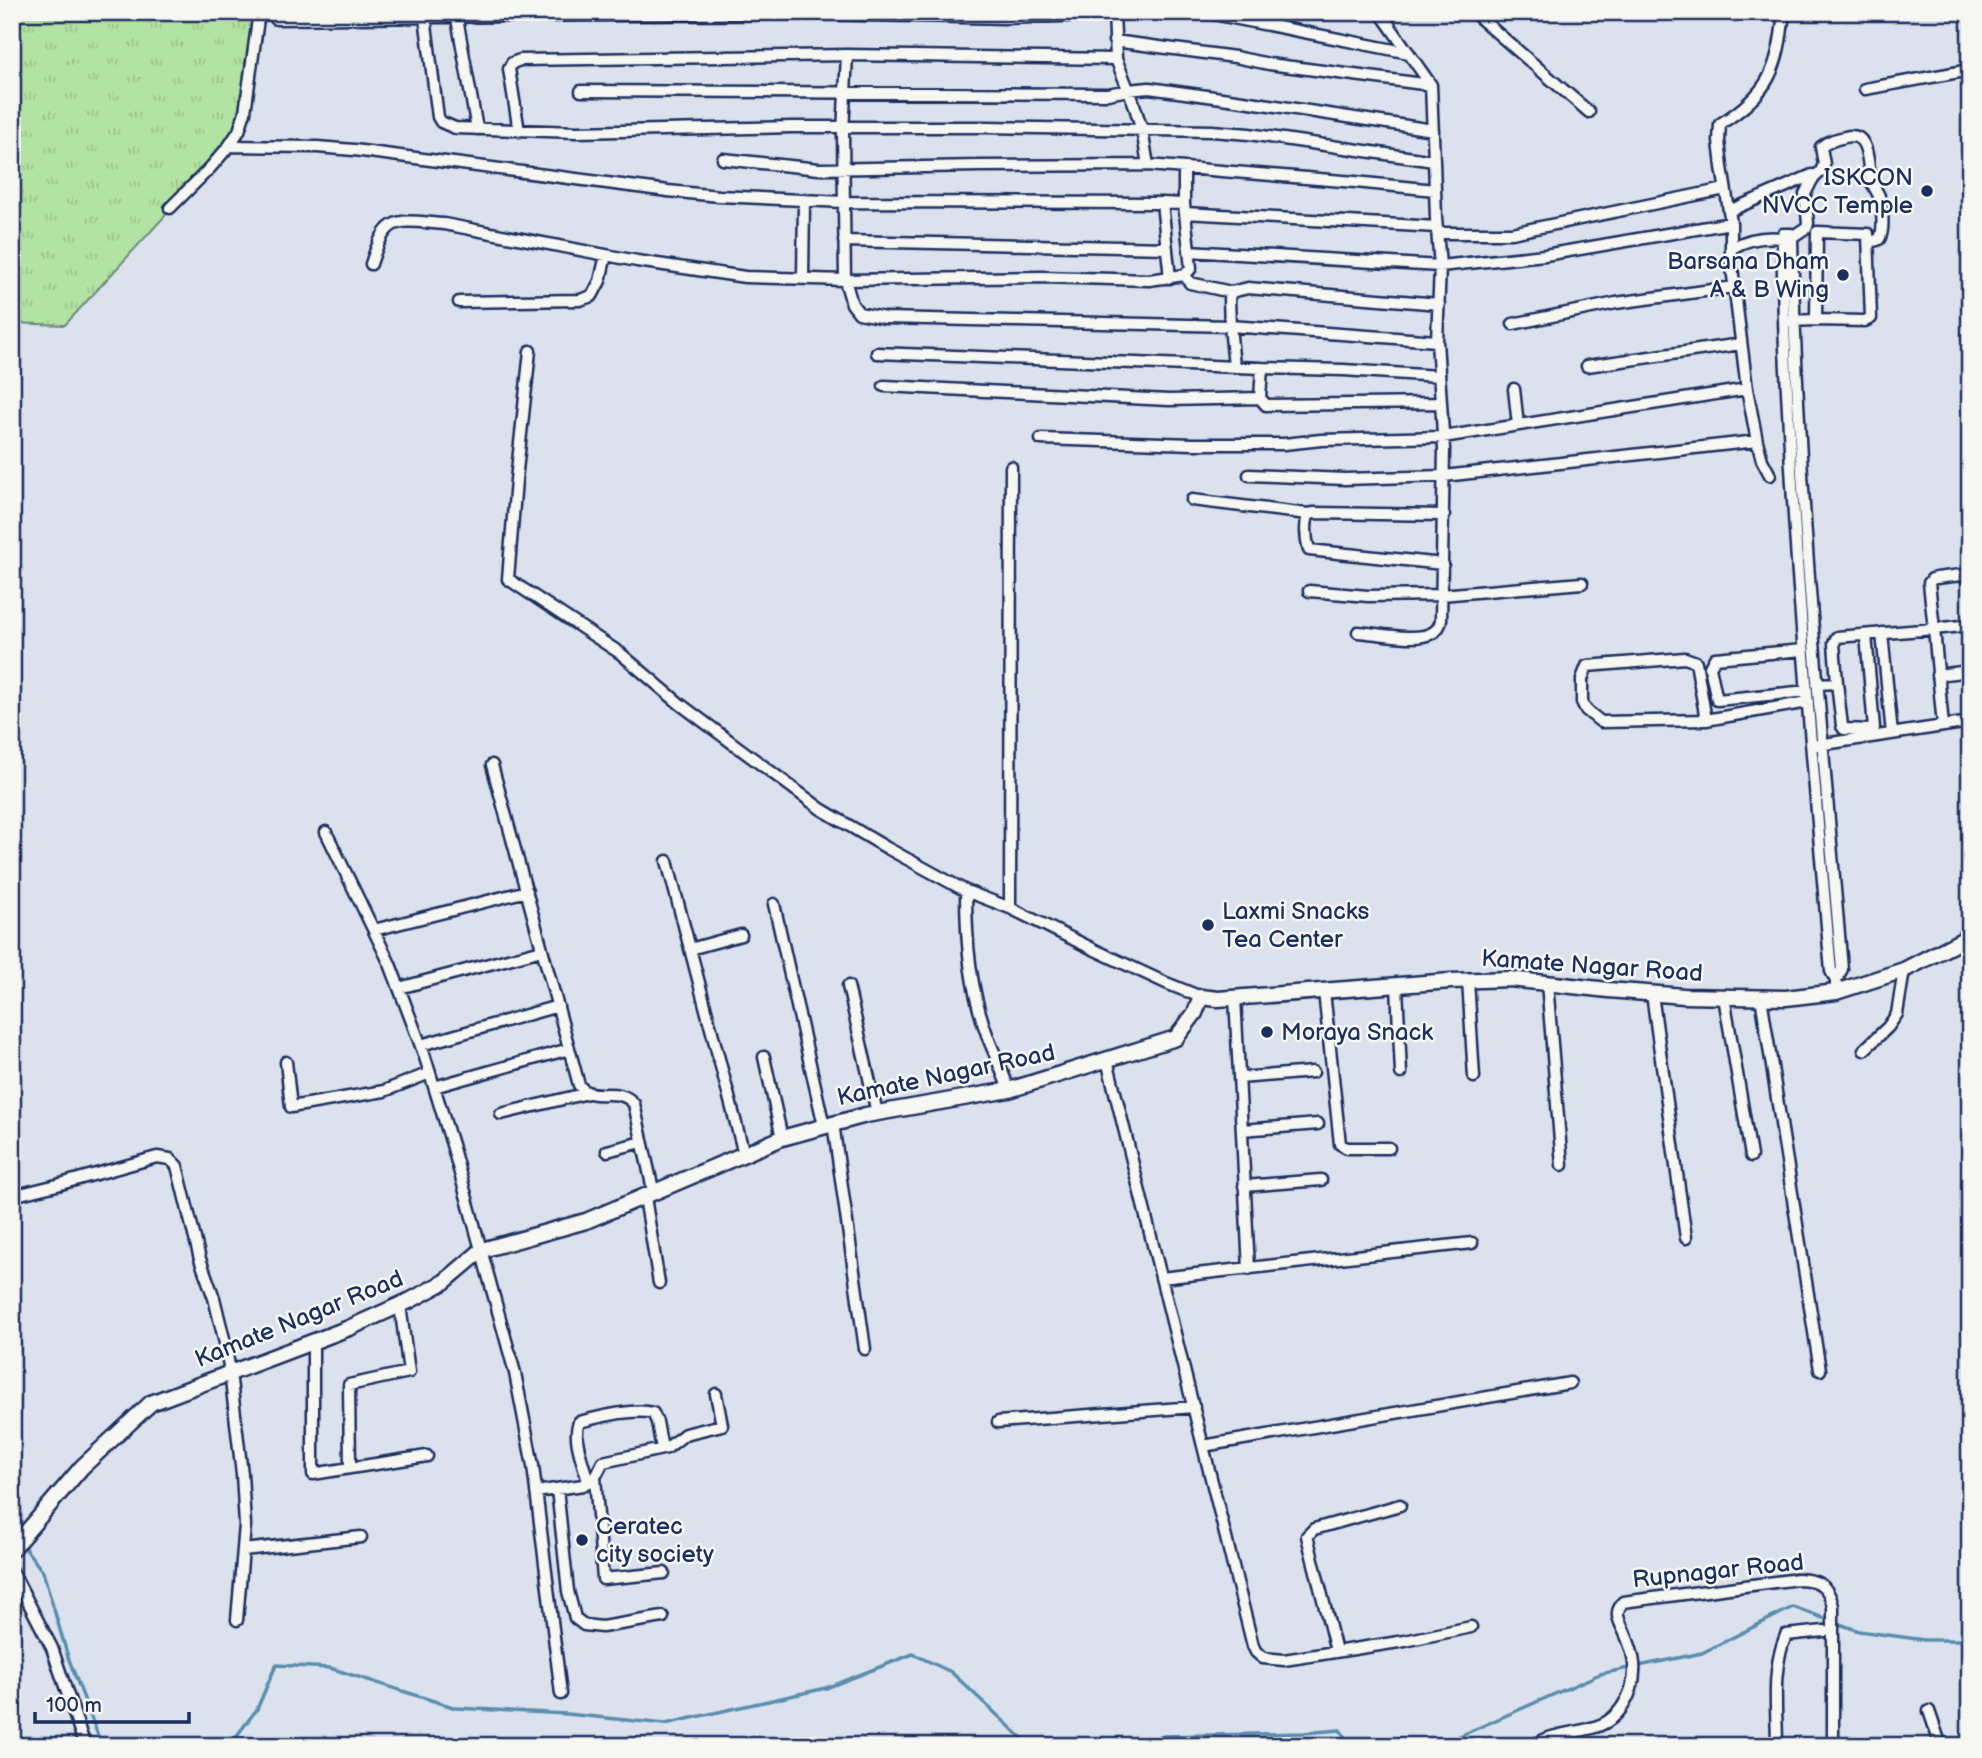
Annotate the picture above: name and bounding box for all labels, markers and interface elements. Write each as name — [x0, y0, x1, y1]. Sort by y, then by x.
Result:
place label: ISKCON NVCC Temple — [1762, 163, 1913, 220]
marker: ISKCON NVCC Temple — [1919, 183, 1935, 199]
place label: Barsana Dham A & B Wing — [1667, 247, 1829, 304]
marker: Barsana Dham A & B Wing — [1835, 267, 1851, 283]
place label: Laxmi Snacks Tea Center — [1222, 897, 1370, 954]
marker: Laxmi Snacks Tea Center — [1200, 917, 1216, 933]
street label: Kamate Nagar Road — [1480, 944, 1704, 988]
place label: Moraya Snack — [1281, 1018, 1433, 1047]
marker: Moraya Snack — [1259, 1024, 1275, 1040]
street label: Kamate Nagar Road — [834, 1038, 1058, 1112]
street label: Kamate Nagar Road — [191, 1264, 407, 1374]
place label: Ceratec city society — [596, 1512, 714, 1569]
marker: Ceratec city society — [574, 1532, 590, 1548]
street label: Rupnagar Road — [1631, 1548, 1805, 1594]
scale bar — [35, 1681, 189, 1725]
text: 100 m — [46, 1693, 102, 1718]

